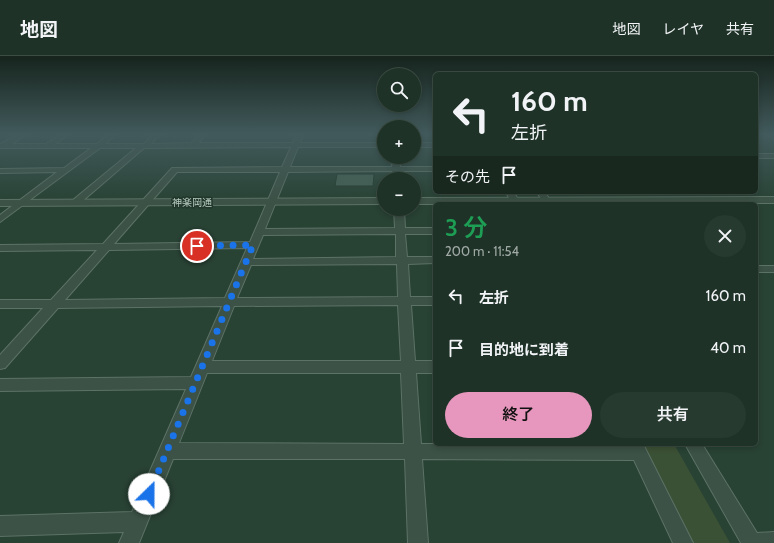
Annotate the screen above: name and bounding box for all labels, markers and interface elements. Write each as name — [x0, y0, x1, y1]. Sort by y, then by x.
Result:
text: 地図 — [20, 18, 58, 41]
text: 地図 — [612, 20, 640, 38]
text: レイヤ — [662, 20, 704, 38]
text: 共有 — [726, 20, 754, 38]
map controls — [377, 68, 421, 216]
button: search — [377, 68, 421, 112]
text: 160 m — [511, 84, 587, 118]
icon: left — [445, 88, 497, 140]
button: + — [377, 120, 421, 164]
text: 左折 — [511, 122, 547, 144]
icon: arrive — [498, 164, 520, 186]
text: その先 — [445, 168, 490, 186]
button: − — [377, 172, 421, 216]
street label: 神楽岡通 — [172, 196, 212, 209]
text: 3 分 — [445, 213, 487, 242]
button: close — [704, 215, 746, 257]
pin — [180, 229, 214, 263]
icon: arrive — [186, 235, 208, 257]
text: 200 m · 11:54 — [445, 243, 519, 259]
icon: left — [445, 285, 467, 307]
text: 160 m — [706, 287, 746, 305]
text: 左折 — [479, 289, 509, 307]
icon: arrive — [445, 337, 467, 359]
text: 40 m — [710, 339, 746, 357]
text: 目的地に到着 — [479, 341, 569, 359]
button: 終了 — [445, 392, 592, 438]
button: 共有 — [600, 392, 746, 438]
position arrow — [128, 473, 170, 515]

